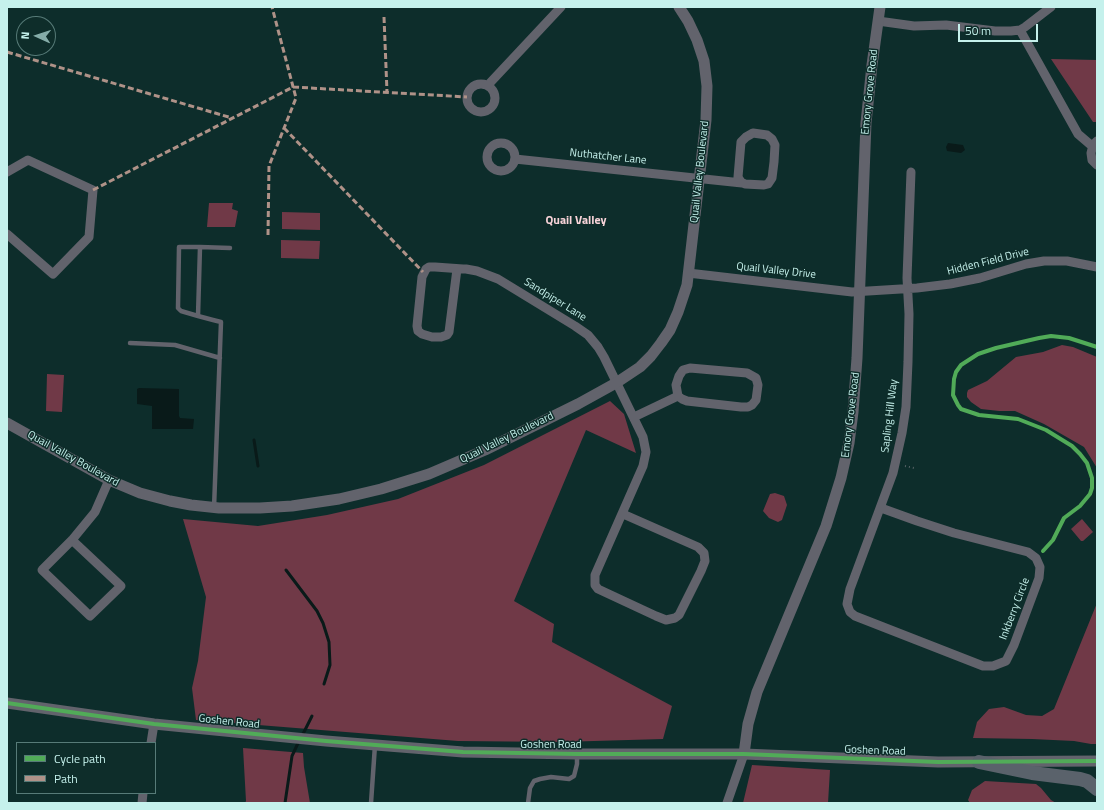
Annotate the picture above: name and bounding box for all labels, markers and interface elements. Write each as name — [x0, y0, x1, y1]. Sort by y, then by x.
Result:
north arrow — [16, 16, 56, 56]
scale bar — [960, 16, 1040, 42]
text: 50 m — [965, 21, 991, 40]
text: N — [17, 31, 33, 40]
street label: Emory Grove Road — [859, 49, 881, 135]
street label: Quail Valley Boulevard — [688, 120, 712, 224]
street label: Nuthatcher Lane — [569, 146, 647, 168]
district label: Quail Valley — [545, 214, 607, 228]
street label: Hidden Field Drive — [946, 245, 1030, 279]
street label: Quail Valley Drive — [736, 260, 816, 282]
street label: Sandpiper Lane — [521, 276, 589, 324]
street label: Emory Grove Road — [839, 372, 863, 458]
street label: Sapling Hill Way — [879, 379, 901, 453]
street label: Quail Valley Boulevard — [458, 410, 556, 466]
street label: Quail Valley Boulevard — [25, 428, 121, 490]
street label: Inkberry Circle — [997, 576, 1033, 642]
street label: Goshen Road — [198, 712, 260, 732]
street label: Goshen Road — [520, 738, 582, 752]
legend — [16, 742, 156, 794]
street label: Goshen Road — [844, 743, 906, 759]
text: Cycle path — [54, 749, 106, 768]
text: Path — [54, 769, 78, 788]

